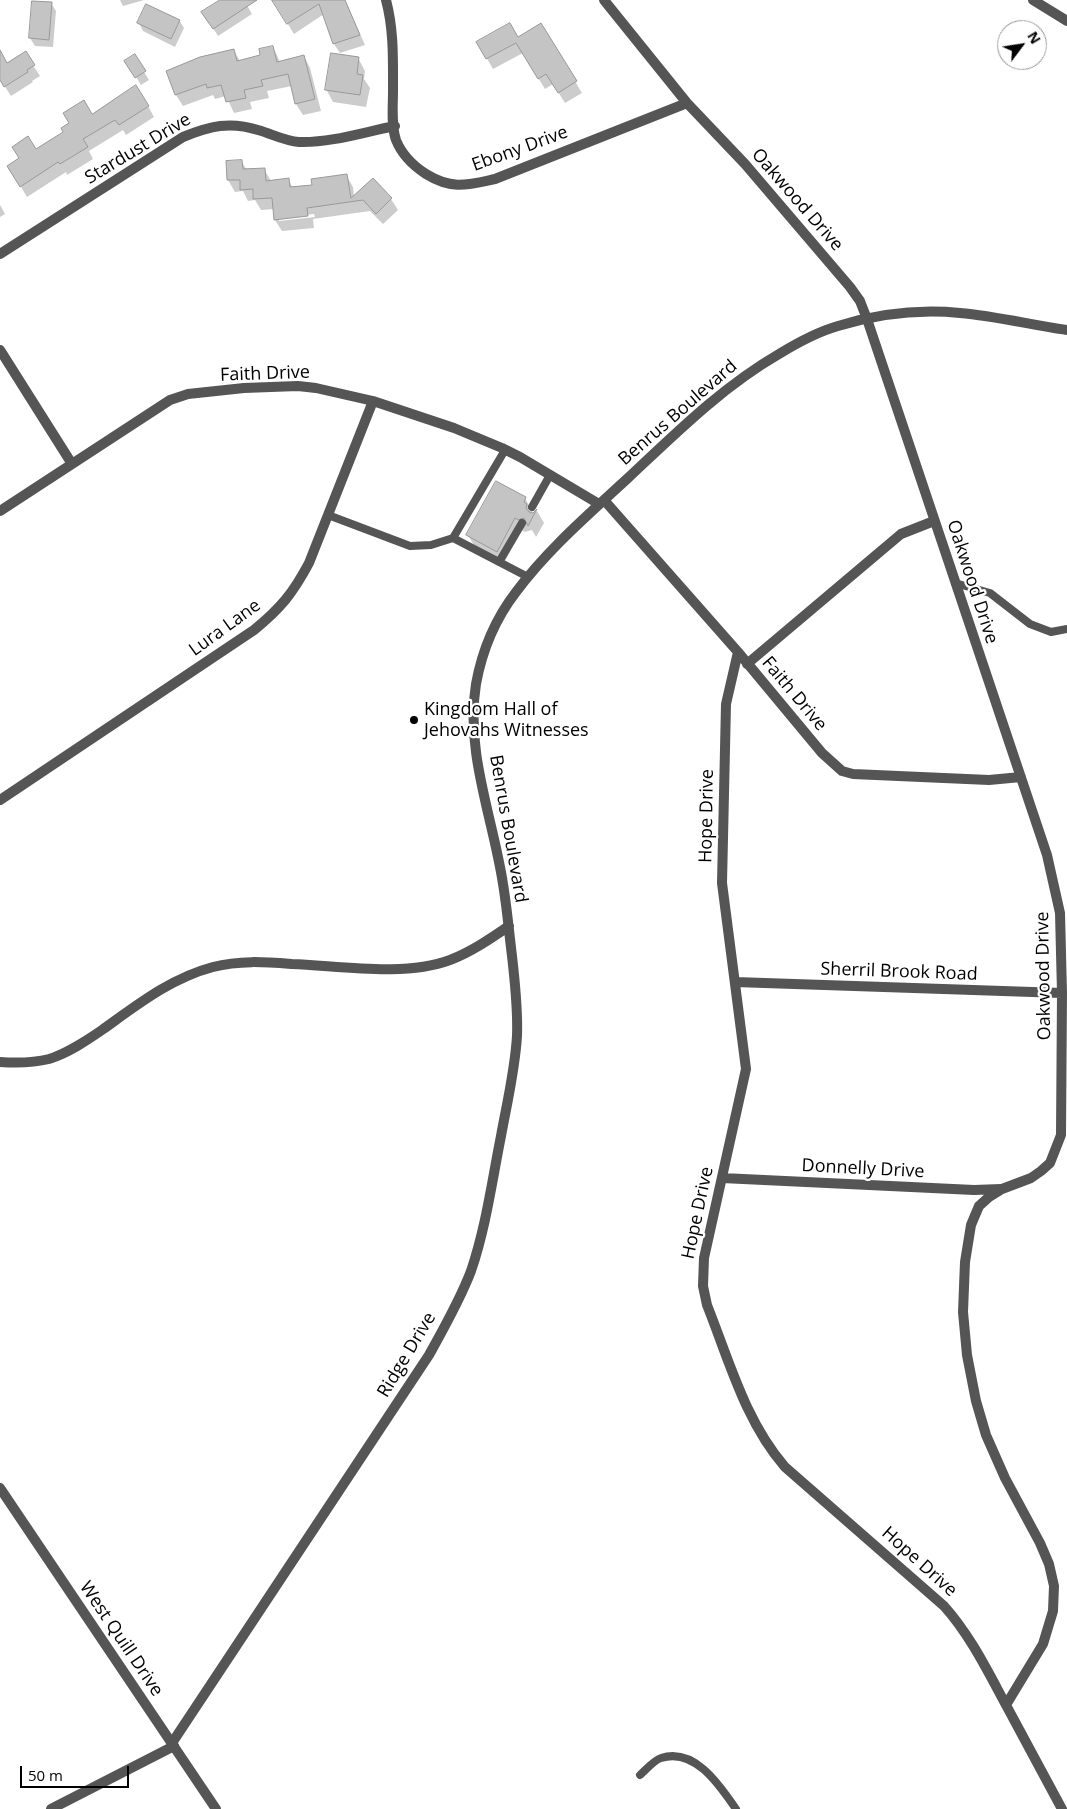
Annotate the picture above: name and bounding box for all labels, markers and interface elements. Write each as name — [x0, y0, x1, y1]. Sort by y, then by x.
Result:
north arrow — [997, 20, 1047, 70]
text: N — [1023, 28, 1046, 47]
street label: Stardust Drive — [81, 109, 195, 189]
street label: Ebony Drive — [469, 122, 571, 176]
street label: Oakwood Drive — [747, 144, 847, 256]
street label: Benrus Boulevard — [614, 356, 742, 470]
street label: Faith Drive — [220, 362, 310, 386]
street label: Oakwood Drive — [942, 517, 1002, 647]
street label: Lura Lane — [185, 595, 265, 661]
street label: Faith Drive — [757, 653, 831, 735]
place label: Kingdom Hall of Jehovahs Witnesses — [424, 699, 589, 742]
marker: Kingdom Hall of Jehovahs Witnesses — [408, 714, 420, 726]
street label: Benrus Boulevard — [484, 753, 532, 905]
street label: Hope Drive — [695, 769, 719, 863]
street label: Oakwood Drive — [1032, 911, 1056, 1041]
street label: Sherril Brook Road — [820, 958, 978, 986]
street label: Donnelly Drive — [801, 1155, 925, 1183]
street label: Hope Drive — [678, 1165, 718, 1261]
street label: Ridge Drive — [373, 1309, 441, 1401]
street label: Hope Drive — [877, 1523, 961, 1601]
street label: West Quill Drive — [75, 1577, 167, 1701]
scale bar — [22, 1756, 131, 1788]
text: 50 m — [28, 1765, 63, 1785]

